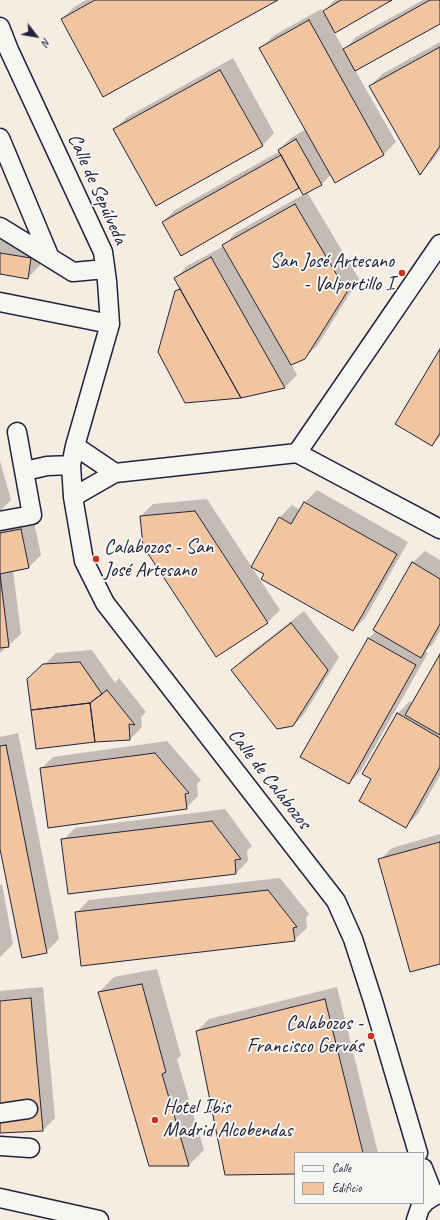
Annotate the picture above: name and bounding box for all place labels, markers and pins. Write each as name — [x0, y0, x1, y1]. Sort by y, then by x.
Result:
place label: San José Artesano - Valportillo I — [270, 250, 394, 297]
marker: San José Artesano - Valportillo I — [397, 268, 407, 278]
place label: Calabozos - San José Artesano — [104, 536, 213, 583]
marker: Calabozos - San José Artesano — [91, 554, 101, 564]
place label: Calabozos - Francisco Gervás — [247, 1012, 363, 1059]
marker: Calabozos - Francisco Gervás — [366, 1031, 376, 1041]
place label: Hotel Ibis Madrid Alcobendas — [163, 1096, 292, 1143]
marker: Hotel Ibis Madrid Alcobendas — [150, 1115, 160, 1125]

